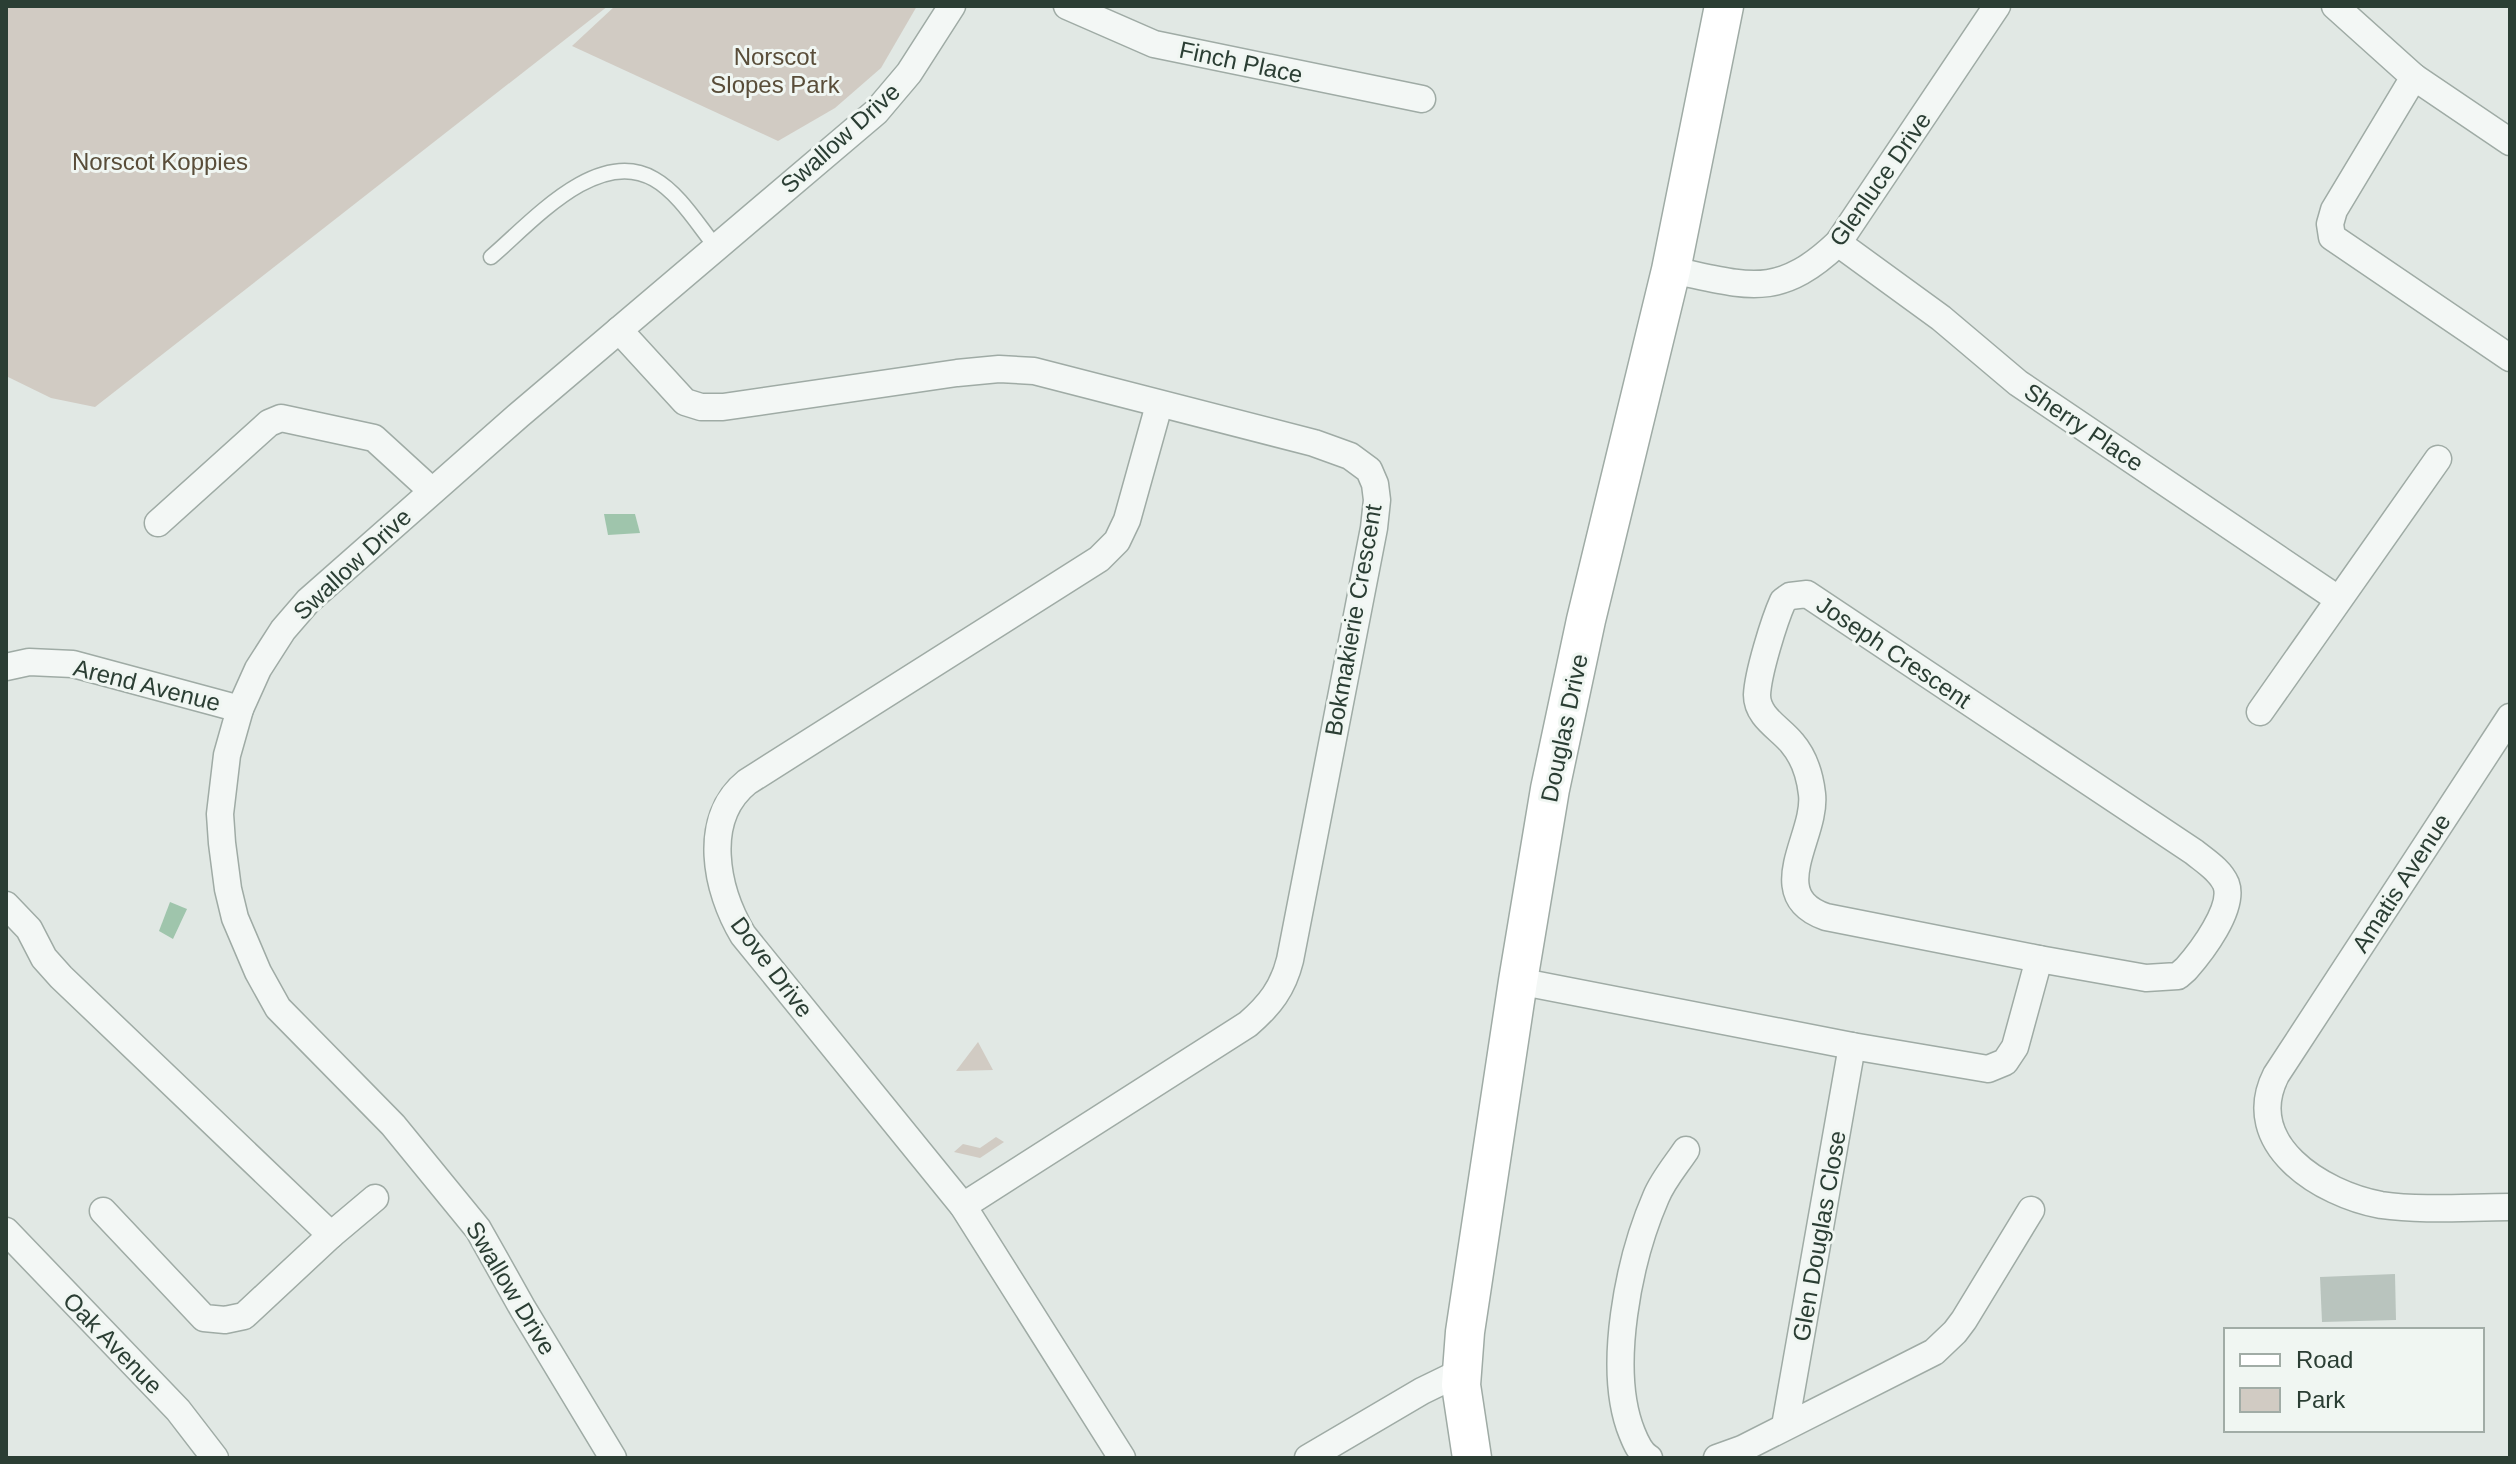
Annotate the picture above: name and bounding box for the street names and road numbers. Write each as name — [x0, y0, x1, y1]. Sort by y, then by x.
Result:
street label: Finch Place — [1177, 36, 1305, 88]
street label: Swallow Drive — [775, 78, 905, 198]
street label: Glenluce Drive — [1824, 107, 1936, 251]
street label: Sherry Place — [2019, 377, 2149, 477]
street label: Bokmakierie Crescent — [1319, 502, 1387, 738]
street label: Swallow Drive — [288, 503, 416, 625]
street label: Joseph Crescent — [1812, 590, 1976, 714]
street label: Douglas Drive — [1535, 651, 1593, 805]
street label: Arend Avenue — [71, 654, 223, 716]
street label: Amatis Avenue — [2346, 809, 2456, 957]
street label: Dove Drive — [725, 911, 819, 1023]
street label: Glen Douglas Close — [1787, 1129, 1851, 1343]
street label: Swallow Drive — [461, 1216, 561, 1360]
street label: Oak Avenue — [58, 1287, 168, 1399]

